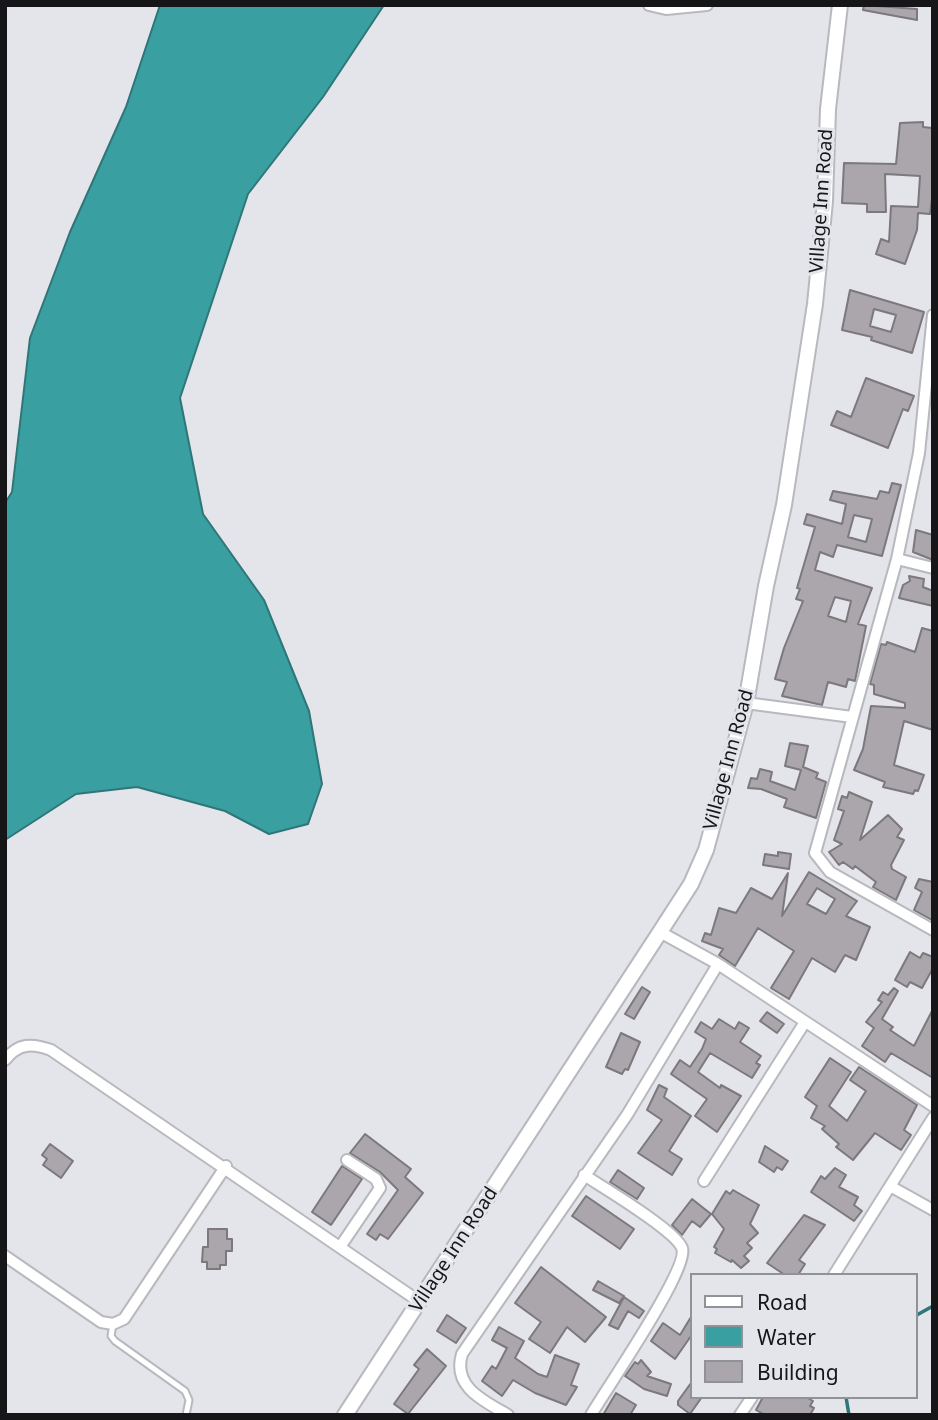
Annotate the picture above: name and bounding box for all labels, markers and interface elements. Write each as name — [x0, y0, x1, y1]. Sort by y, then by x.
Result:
street label: Village Inn Road — [806, 128, 838, 274]
street label: Village Inn Road — [699, 687, 759, 833]
street label: Village Inn Road — [405, 1183, 503, 1317]
legend — [690, 1273, 917, 1399]
text: Road — [757, 1288, 807, 1316]
text: Water — [757, 1323, 816, 1351]
text: Building — [757, 1358, 839, 1386]

